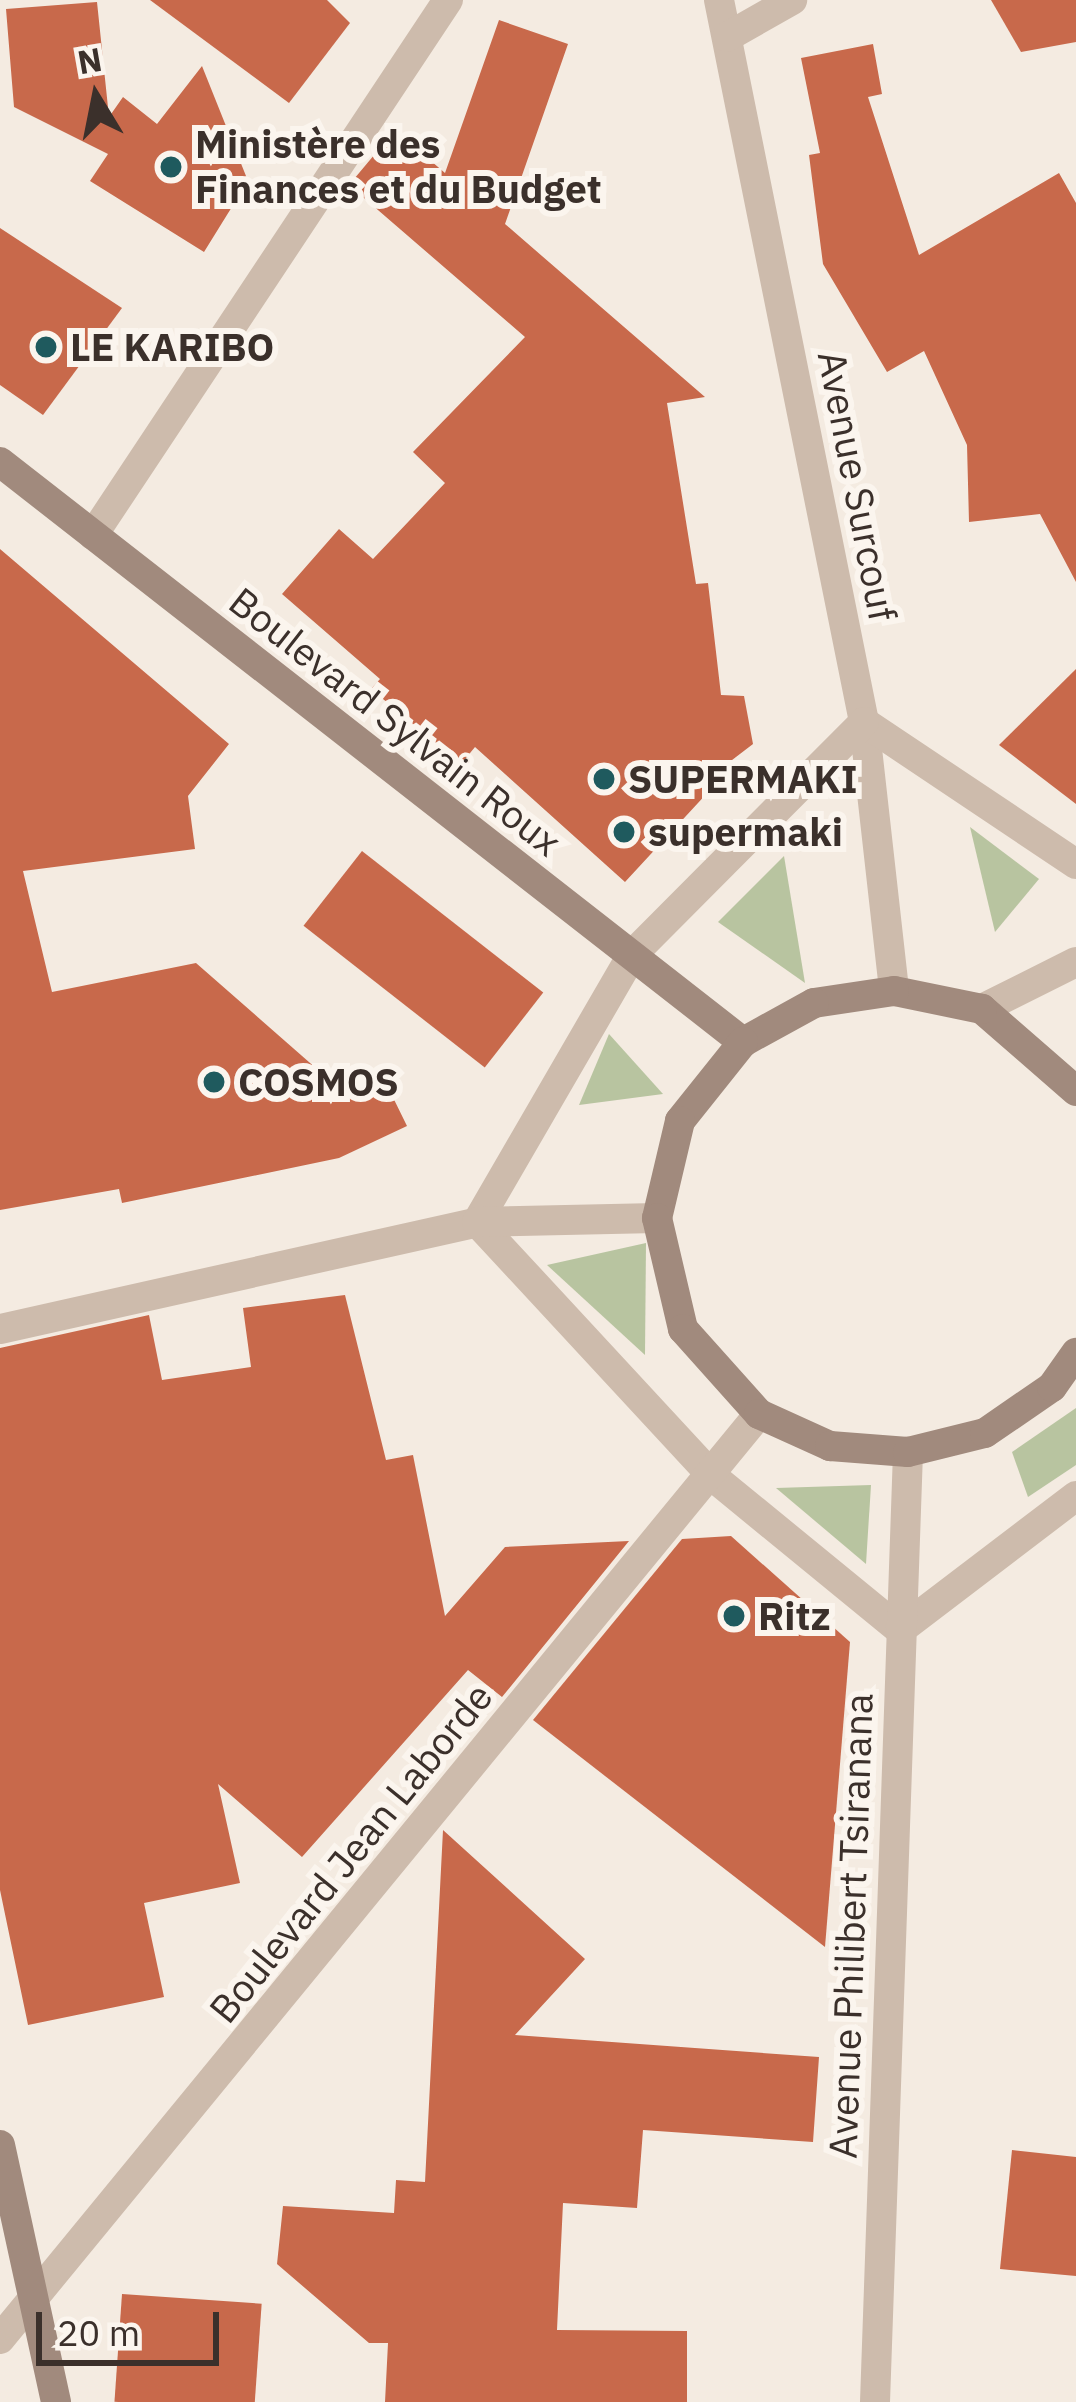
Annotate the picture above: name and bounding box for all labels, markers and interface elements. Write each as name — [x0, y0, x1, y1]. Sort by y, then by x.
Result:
north arrow — [36, 36, 156, 156]
text: N — [74, 37, 105, 83]
place label: Ministère des Finances et du Budget — [195, 122, 602, 213]
marker: Ministère des Finances et du Budget — [158, 154, 184, 180]
place label: LE KARIBO — [70, 324, 274, 370]
marker: LE KARIBO — [33, 334, 59, 360]
street label: Avenue Surcouf — [808, 347, 906, 625]
street label: Boulevard Sylvain Roux — [220, 578, 570, 866]
place label: SUPERMAKI — [628, 756, 858, 802]
marker: SUPERMAKI — [591, 766, 617, 792]
place label: supermaki — [648, 809, 843, 855]
marker: supermaki — [611, 819, 637, 845]
place label: COSMOS — [238, 1059, 399, 1105]
marker: COSMOS — [201, 1069, 227, 1095]
place label: Ritz — [758, 1593, 831, 1639]
marker: Ritz — [721, 1603, 747, 1629]
street label: Boulevard Jean Laborde — [200, 1674, 502, 2032]
street label: Avenue Philibert Tsiranana — [819, 1692, 883, 2160]
scale bar — [42, 2288, 225, 2362]
text: 20 m — [57, 2309, 140, 2356]

